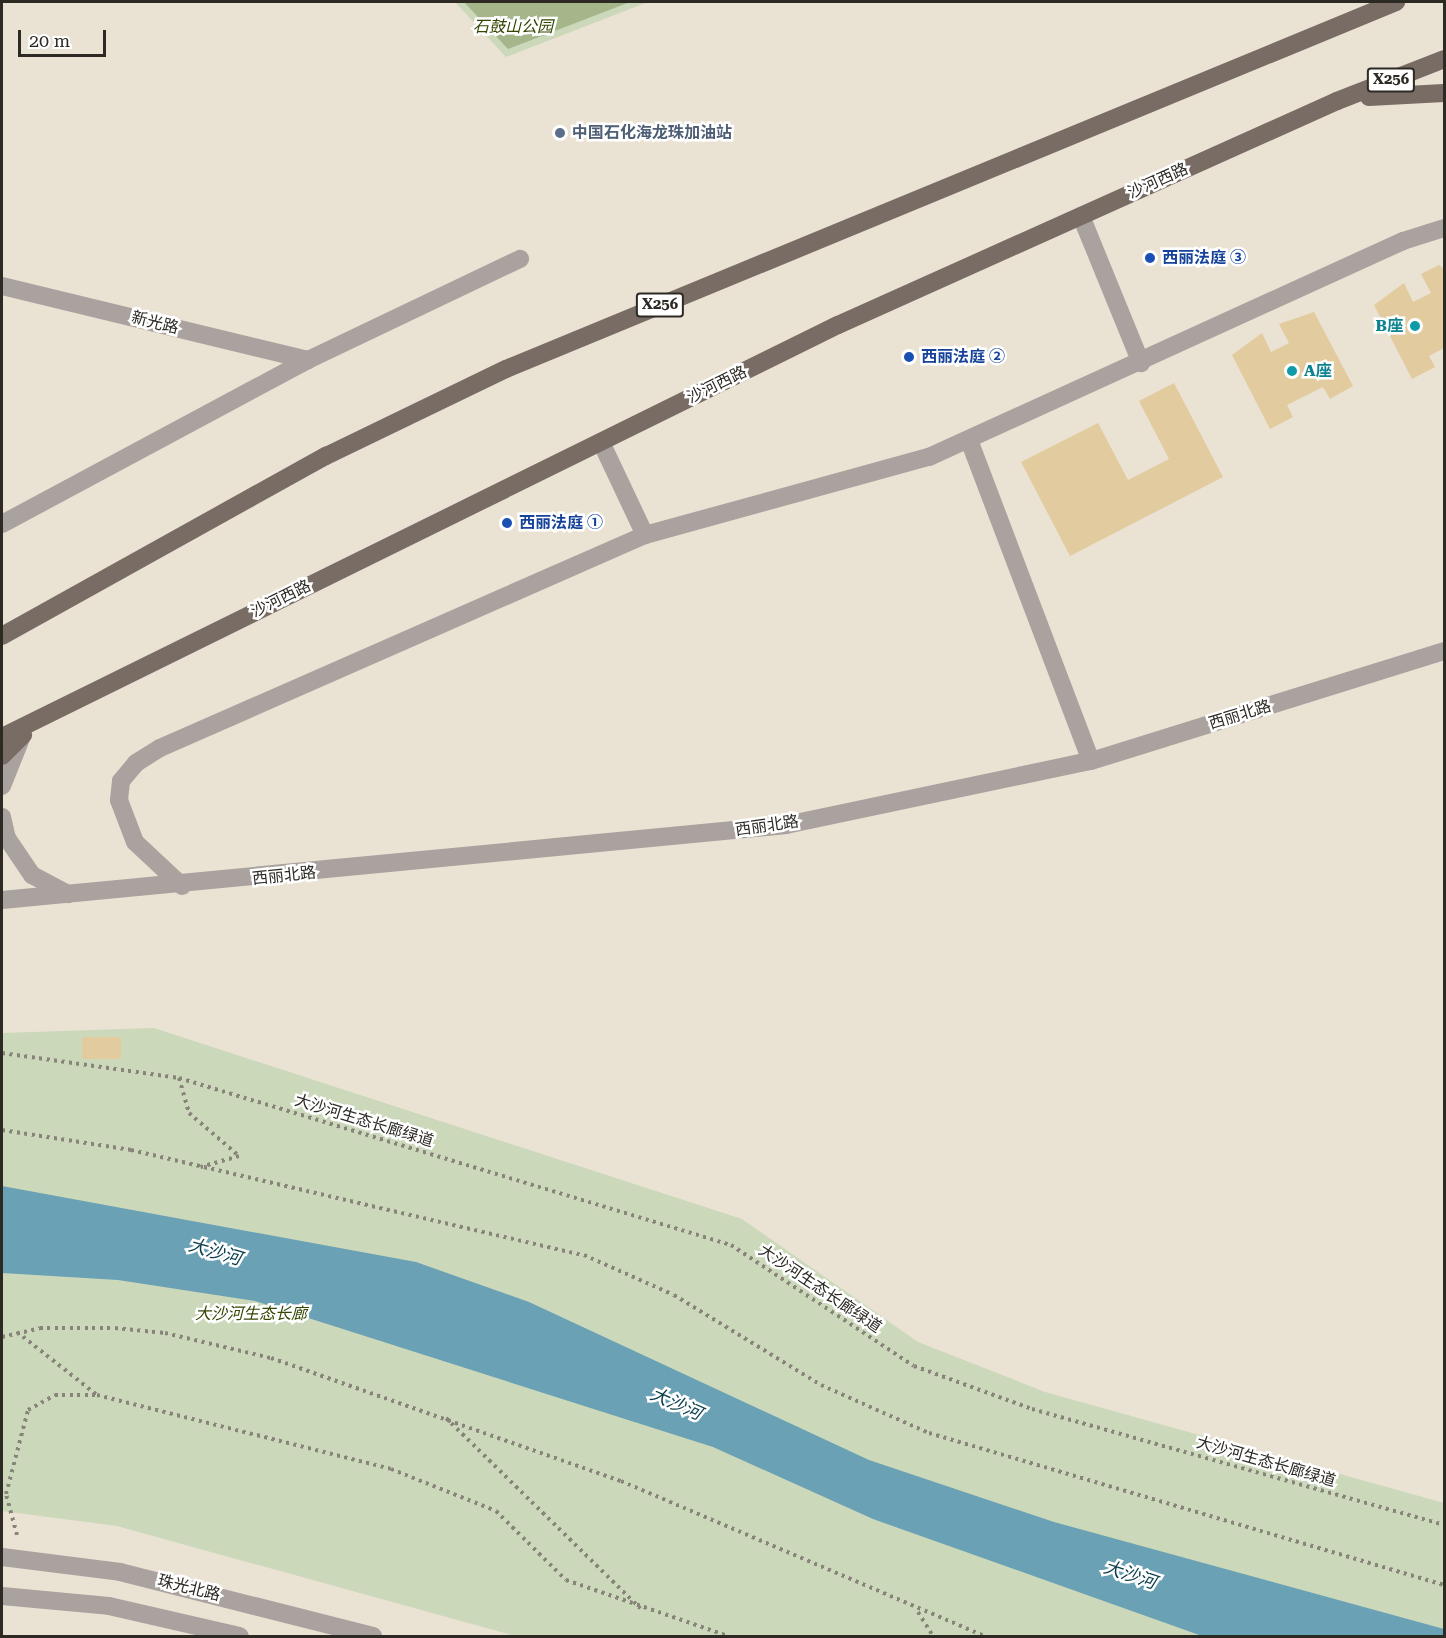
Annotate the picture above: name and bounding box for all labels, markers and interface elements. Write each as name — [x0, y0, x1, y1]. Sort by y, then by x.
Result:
park label: 石鼓山公园 — [473, 17, 553, 37]
scale bar — [21, 18, 110, 56]
text: 20 m — [29, 30, 70, 51]
road number: X256 — [1366, 68, 1416, 92]
place label: 中国石化海龙珠加油站 — [572, 123, 732, 143]
marker: 中国石化海龙珠加油站 — [553, 126, 567, 140]
street label: 沙河西路 — [1125, 159, 1191, 203]
place label: 西丽法庭 ③ — [1162, 248, 1246, 268]
marker: 西丽法庭 ③ — [1143, 251, 1157, 265]
road number: X256 — [634, 293, 686, 317]
street label: 新光路 — [129, 308, 181, 338]
place label: B座 — [1375, 316, 1403, 336]
marker: B座 — [1408, 319, 1422, 333]
place label: 西丽法庭 ② — [921, 347, 1005, 367]
marker: 西丽法庭 ② — [902, 350, 916, 364]
place label: A座 — [1304, 361, 1332, 381]
street label: 沙河西路 — [684, 362, 750, 408]
marker: A座 — [1285, 364, 1299, 378]
place label: 西丽法庭 ① — [519, 513, 603, 533]
marker: 西丽法庭 ① — [500, 516, 514, 530]
street label: 沙河西路 — [248, 576, 314, 622]
street label: 西丽北路 — [1207, 696, 1273, 734]
street label: 西丽北路 — [734, 812, 800, 840]
street label: 西丽北路 — [251, 863, 317, 889]
street label: 大沙河生态长廊绿道 — [292, 1091, 436, 1151]
water label: 大沙河 — [186, 1234, 244, 1270]
street label: 大沙河生态长廊绿道 — [755, 1241, 885, 1337]
park label: 大沙河生态长廊 — [195, 1304, 307, 1324]
water label: 大沙河 — [647, 1383, 705, 1425]
street label: 大沙河生态长廊绿道 — [1194, 1433, 1338, 1491]
water label: 大沙河 — [1101, 1556, 1159, 1594]
street label: 珠光北路 — [156, 1571, 222, 1605]

